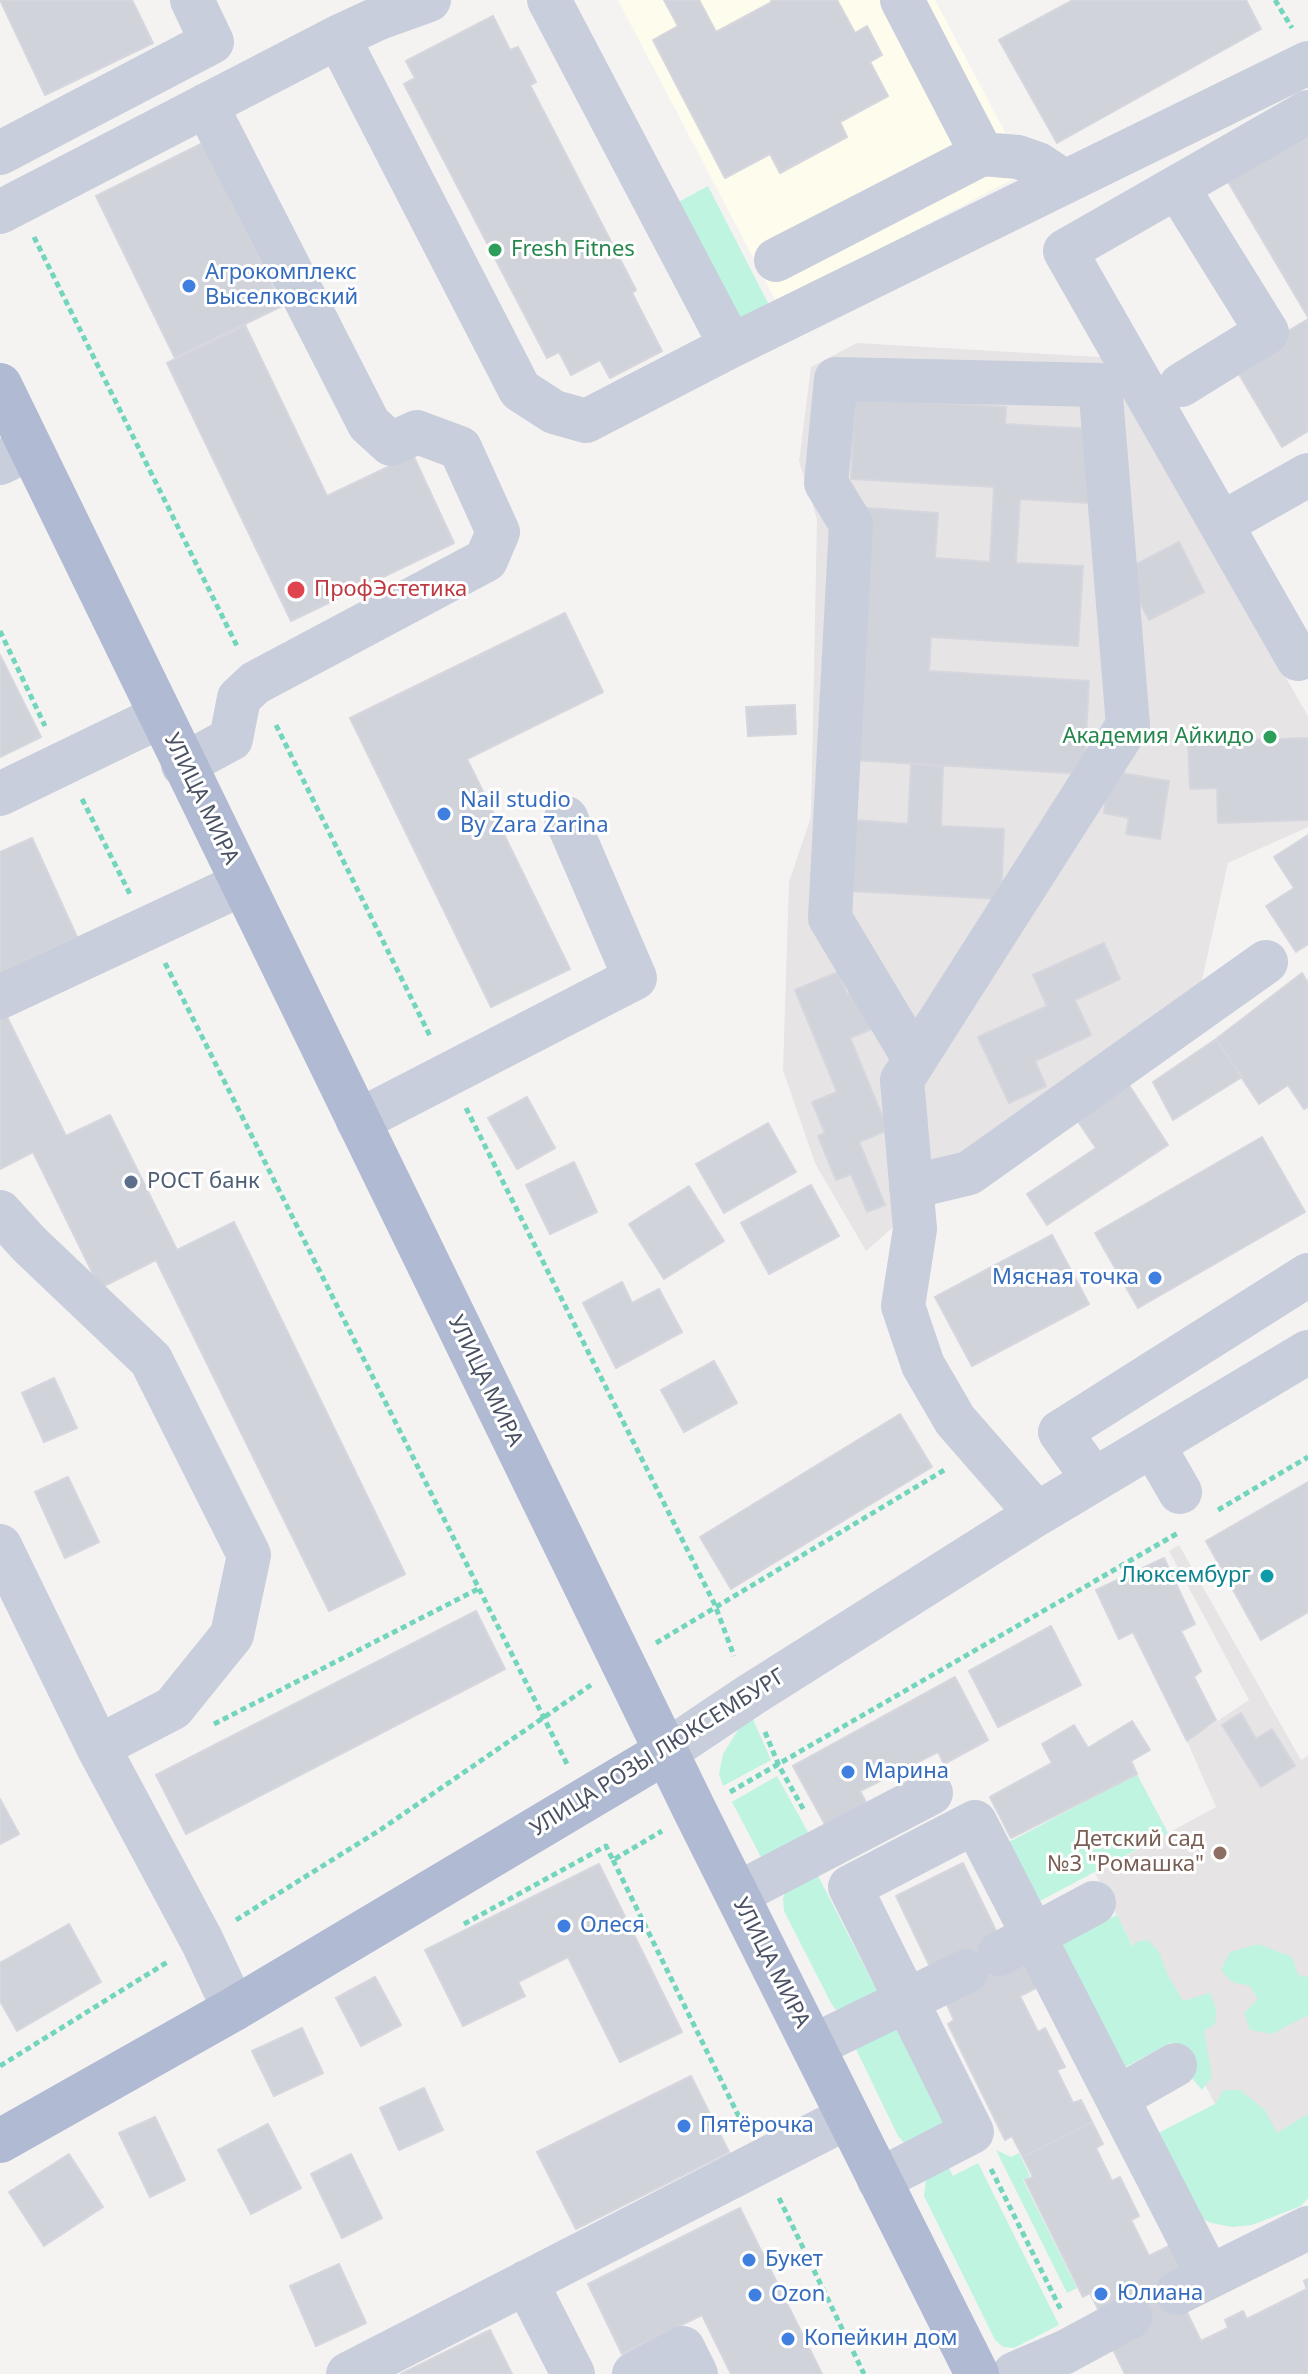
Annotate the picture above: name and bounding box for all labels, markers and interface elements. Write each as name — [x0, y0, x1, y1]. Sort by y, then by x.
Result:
place label: Fresh Fitnes — [511, 237, 635, 263]
marker: Fresh Fitnes — [486, 241, 504, 259]
place label: Агрокомплекс Выселковский — [205, 260, 358, 312]
marker: Агрокомплекс Выселковский — [180, 277, 198, 295]
place label: ПрофЭстетика — [314, 577, 467, 603]
marker: ПрофЭстетика — [285, 579, 307, 601]
place label: Академия Айкидо — [1063, 724, 1254, 750]
marker: Академия Айкидо — [1261, 728, 1279, 746]
street label: УЛИЦА МИРА — [158, 729, 244, 869]
place label: Nail studio By Zara Zarina — [460, 788, 608, 840]
marker: Nail studio By Zara Zarina — [435, 805, 453, 823]
place label: РОСТ банк — [147, 1169, 260, 1195]
marker: РОСТ банк — [122, 1173, 140, 1191]
place label: Мясная точка — [992, 1265, 1139, 1291]
marker: Мясная точка — [1146, 1269, 1164, 1287]
street label: УЛИЦА МИРА — [442, 1311, 528, 1451]
place label: Люксембург — [1120, 1563, 1251, 1589]
marker: Люксембург — [1258, 1567, 1276, 1585]
street label: УЛИЦА РОЗЫ ЛЮКСЕМБУРГ — [526, 1664, 790, 1842]
place label: Марина — [864, 1759, 949, 1785]
marker: Марина — [839, 1763, 857, 1781]
place label: Детский сад №3 "Ромашка" — [1047, 1827, 1204, 1878]
marker: Детский сад №3 "Ромашка" — [1211, 1844, 1229, 1862]
street label: УЛИЦА МИРА — [727, 1894, 815, 2032]
place label: Олеся — [580, 1913, 645, 1939]
marker: Олеся — [555, 1917, 573, 1935]
place label: Пятёрочка — [700, 2113, 814, 2139]
marker: Пятёрочка — [675, 2117, 693, 2135]
place label: Букет — [765, 2247, 823, 2273]
marker: Букет — [740, 2251, 758, 2269]
place label: Юлиана — [1117, 2281, 1203, 2307]
place label: Ozon — [771, 2282, 825, 2308]
marker: Юлиана — [1092, 2285, 1110, 2303]
marker: Ozon — [746, 2286, 764, 2304]
place label: Копейкин дом — [804, 2326, 957, 2352]
marker: Копейкин дом — [779, 2330, 797, 2348]

